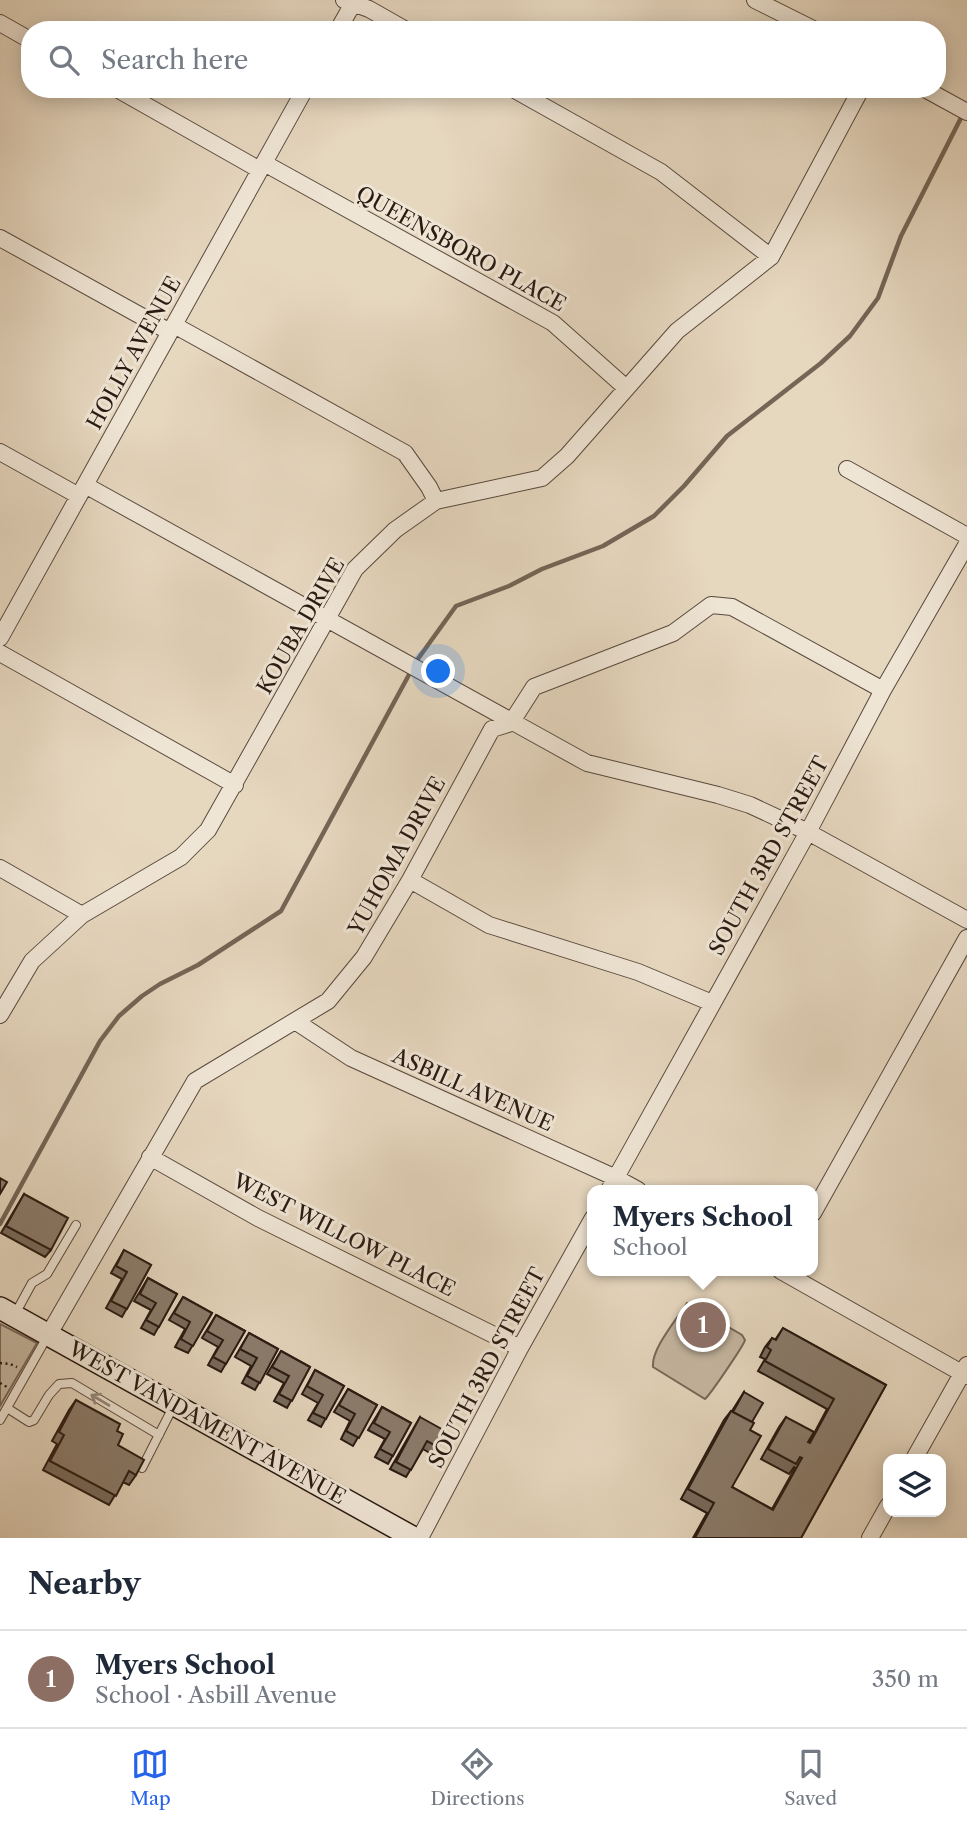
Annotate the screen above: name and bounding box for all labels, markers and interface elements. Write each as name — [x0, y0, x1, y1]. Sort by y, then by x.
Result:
search box — [21, 21, 946, 98]
icon: search — [45, 41, 83, 79]
text: Search here — [101, 44, 248, 76]
street label: QUEENSBORO PLACE — [352, 181, 570, 317]
street label: HOLLY AVENUE — [81, 272, 186, 434]
street label: KOUBA DRIVE — [251, 553, 350, 698]
your location — [421, 654, 455, 688]
street label: SOUTH 3RD STREET — [704, 752, 834, 959]
street label: YUHOMA DRIVE — [342, 772, 450, 940]
street label: ASBILL AVENUE — [388, 1042, 558, 1136]
street label: WEST WILLOW PLACE — [228, 1167, 460, 1302]
popup — [587, 1185, 818, 1276]
text: Myers School — [612, 1201, 793, 1233]
text: School — [612, 1233, 688, 1261]
street label: SOUTH 3RD STREET — [423, 1263, 550, 1472]
pin: 1 — [680, 1299, 726, 1351]
street label: WEST VANDAMENT AVENUE — [63, 1335, 350, 1509]
one-way arrow — [91, 1392, 111, 1406]
map controls — [883, 1454, 946, 1517]
button: layers — [883, 1454, 946, 1517]
text: Nearby — [28, 1565, 141, 1602]
text: Myers School — [95, 1649, 275, 1681]
text: 1 — [46, 1665, 56, 1693]
text: 350 m — [872, 1665, 939, 1693]
text: School · Asbill Avenue — [95, 1681, 337, 1709]
tab: Map — [130, 1745, 171, 1810]
tab: Directions — [431, 1745, 524, 1810]
tab: Saved — [784, 1745, 837, 1810]

